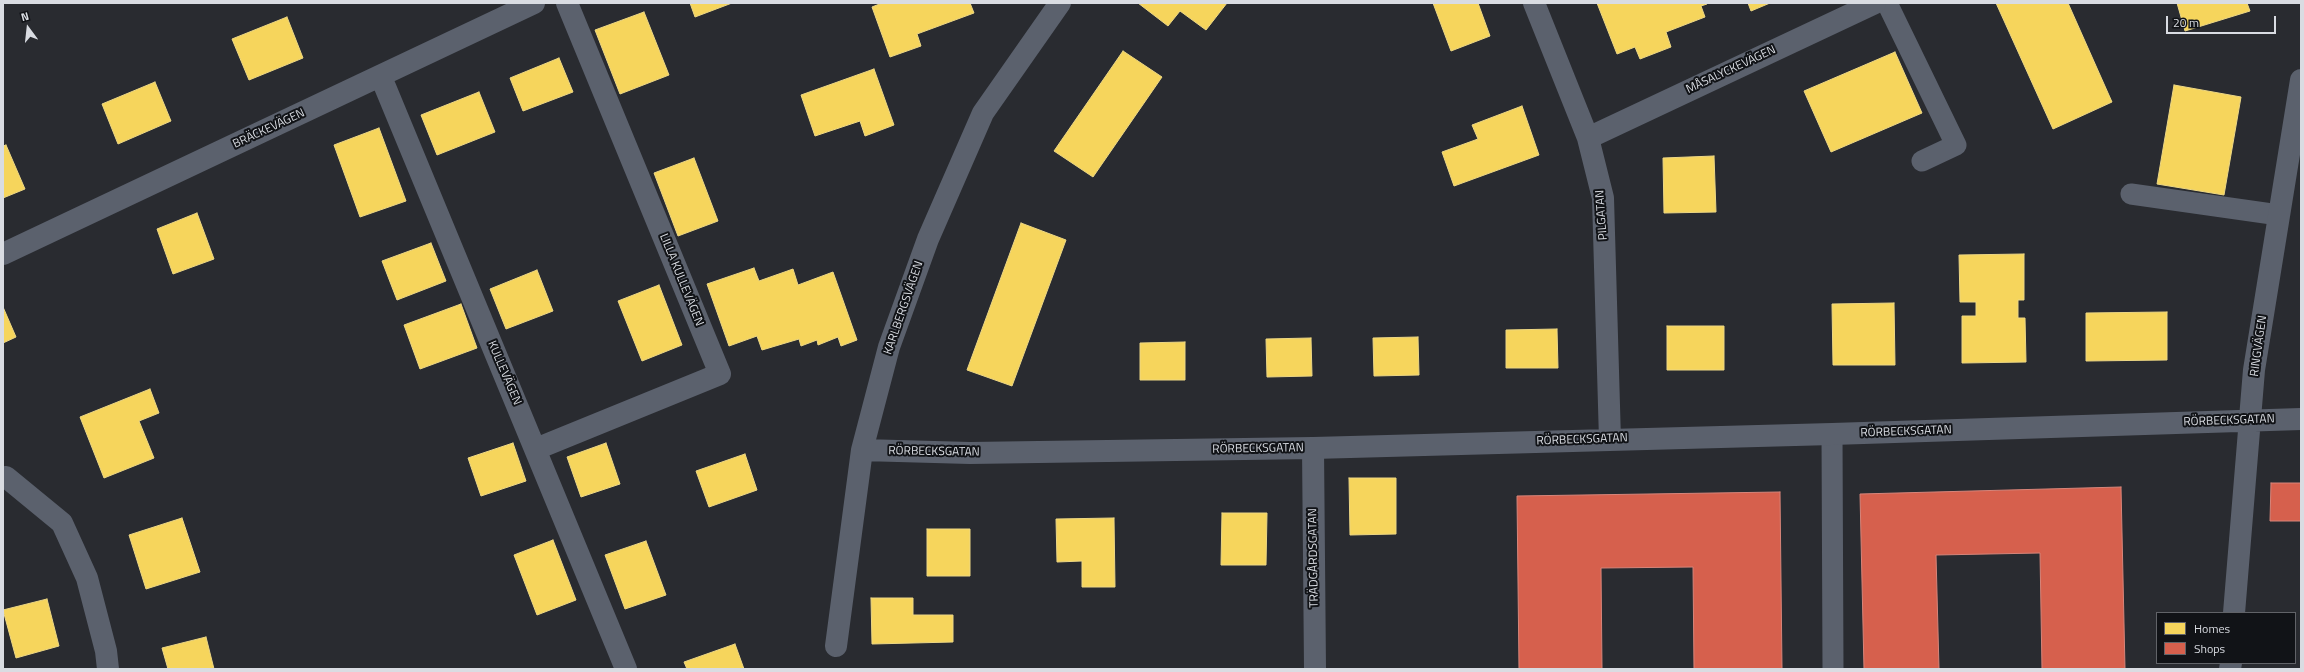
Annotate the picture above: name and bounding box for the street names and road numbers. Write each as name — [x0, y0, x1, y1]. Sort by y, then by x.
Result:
street label: MÅSALYCKEVÄGEN — [1684, 43, 1778, 97]
street label: BRÄCKEVÄGEN — [231, 106, 307, 152]
street label: PILGATAN — [1593, 189, 1611, 241]
street label: LILLA KULLEVÄGEN — [656, 232, 706, 328]
street label: KARLBERGSVÄGEN — [881, 259, 927, 357]
street label: RINGVÄGEN — [2248, 315, 2270, 377]
street label: KULLEVÄGEN — [484, 339, 524, 407]
street label: RÖRBECKSGATAN — [2183, 412, 2275, 430]
street label: RÖRBECKSGATAN — [1860, 423, 1952, 441]
street label: RÖRBECKSGATAN — [1536, 431, 1628, 449]
street label: RÖRBECKSGATAN — [1212, 441, 1304, 457]
street label: RÖRBECKSGATAN — [888, 444, 980, 460]
street label: TRÄDGÅRDSGATAN — [1306, 508, 1322, 608]

